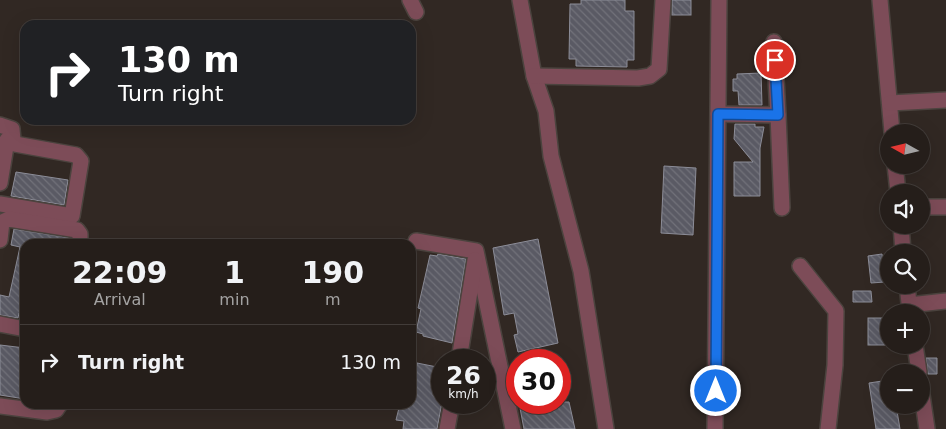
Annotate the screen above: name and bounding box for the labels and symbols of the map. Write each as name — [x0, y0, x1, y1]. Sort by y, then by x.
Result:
pin — [754, 39, 796, 81]
north arrow — [880, 124, 930, 174]
speed limit sign: 30 — [506, 349, 571, 414]
position arrow — [689, 364, 741, 416]

